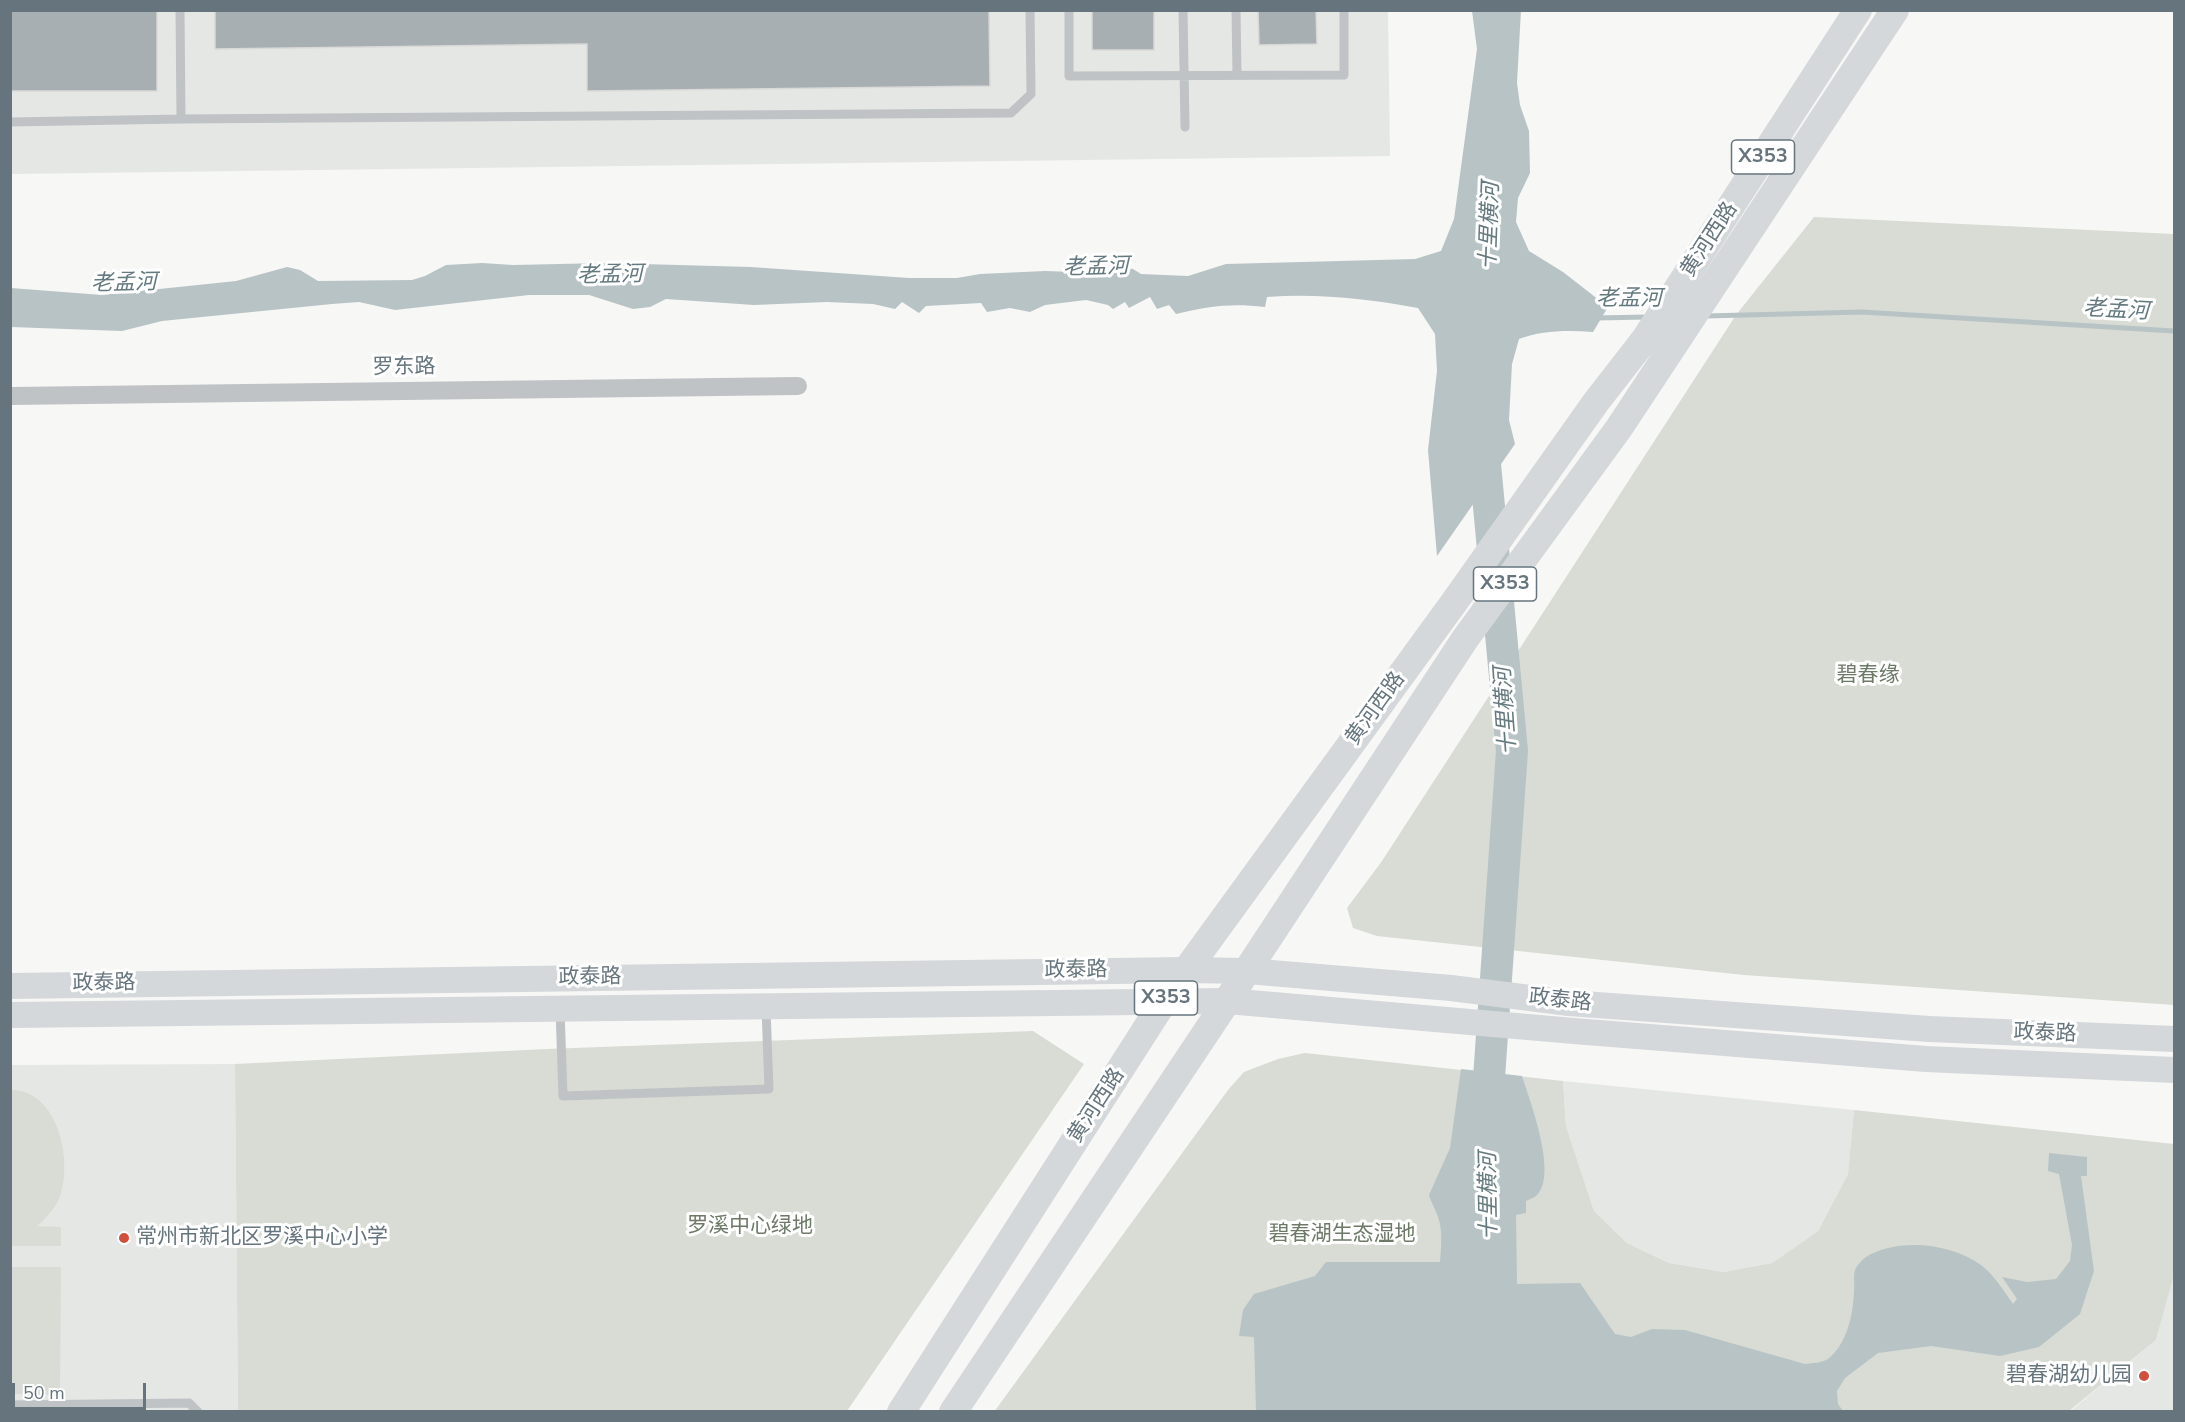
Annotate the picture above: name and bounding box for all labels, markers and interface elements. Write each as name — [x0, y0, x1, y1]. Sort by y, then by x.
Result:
road number: X353 — [1732, 140, 1794, 174]
water label: 十里横河 — [1476, 182, 1506, 270]
street label: 黄河西路 — [1677, 198, 1743, 282]
water label: 老孟河 — [1063, 254, 1129, 282]
water label: 老孟河 — [577, 262, 643, 290]
water label: 老孟河 — [91, 270, 157, 298]
water label: 老孟河 — [1596, 287, 1662, 313]
water label: 老孟河 — [2082, 296, 2150, 326]
street label: 罗东路 — [372, 355, 436, 381]
road number: X353 — [1474, 567, 1537, 601]
park label: 碧春缘 — [1837, 663, 1899, 689]
water label: 十里横河 — [1491, 666, 1523, 756]
street label: 黄河西路 — [1341, 668, 1411, 750]
street label: 政泰路 — [1044, 958, 1108, 984]
street label: 政泰路 — [558, 965, 622, 991]
street label: 政泰路 — [72, 971, 136, 997]
road number: X353 — [1134, 981, 1198, 1015]
street label: 政泰路 — [1527, 985, 1593, 1017]
street label: 政泰路 — [2013, 1020, 2077, 1048]
street label: 黄河西路 — [1064, 1064, 1130, 1148]
water label: 十里横河 — [1476, 1152, 1504, 1240]
park label: 罗溪中心绿地 — [687, 1214, 813, 1240]
park label: 碧春湖生态湿地 — [1269, 1222, 1415, 1248]
place label: 常州市新北区罗溪中心小学 — [136, 1225, 388, 1251]
marker: 常州市新北区罗溪中心小学 — [117, 1231, 131, 1245]
place label: 碧春湖幼儿园 — [2006, 1363, 2132, 1389]
marker: 碧春湖幼儿园 — [2137, 1369, 2151, 1383]
scale bar — [15, 1371, 148, 1409]
text: 50 m — [23, 1381, 65, 1405]

